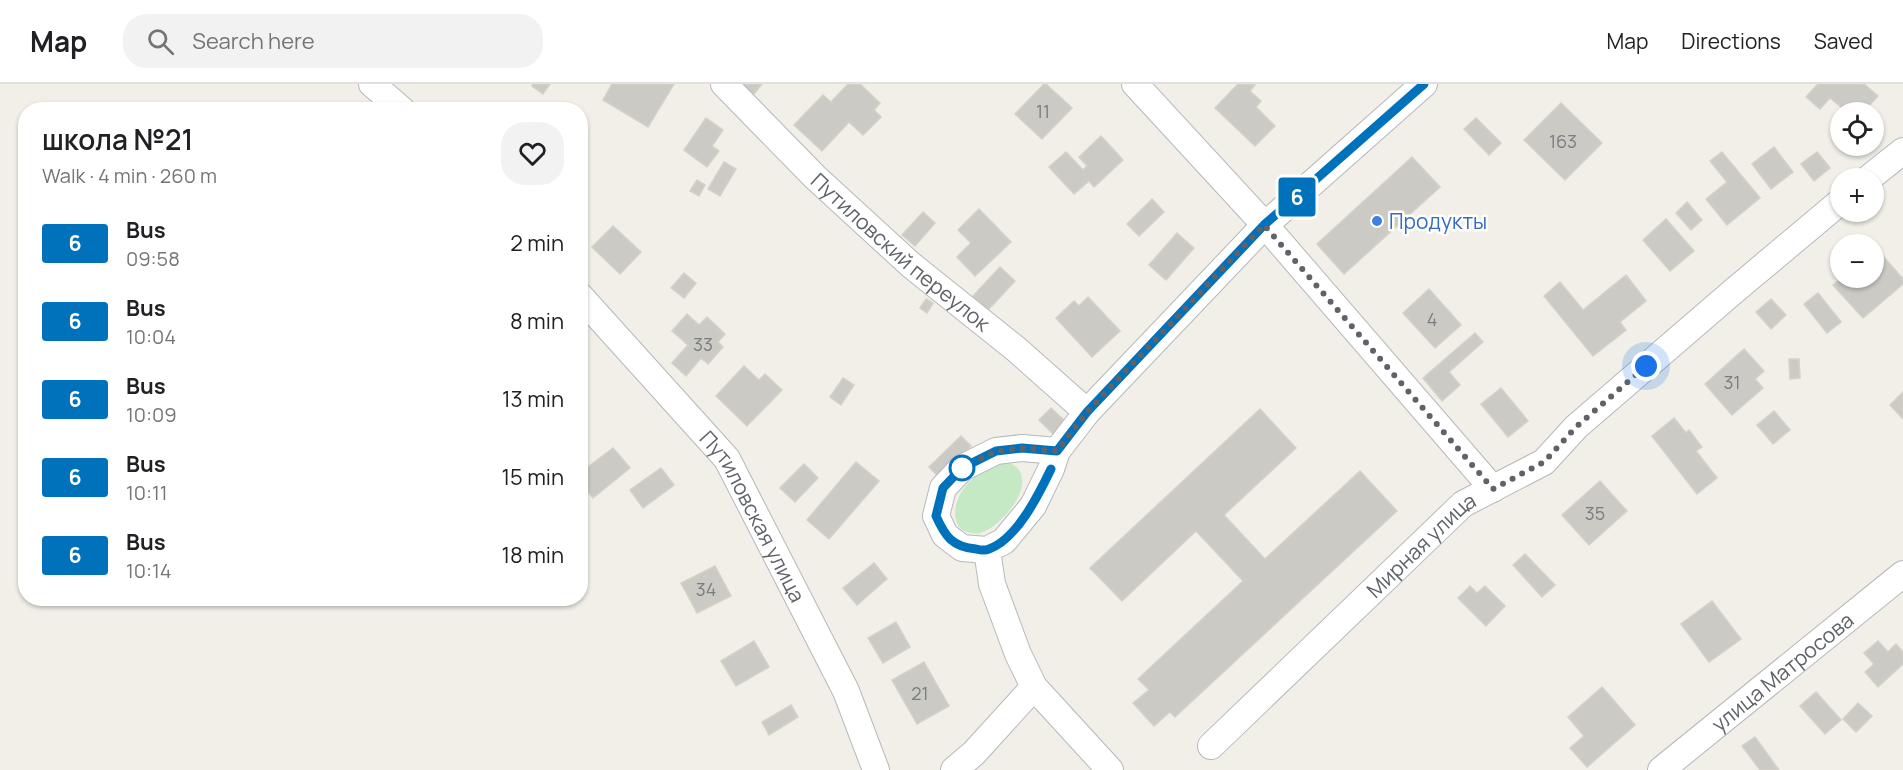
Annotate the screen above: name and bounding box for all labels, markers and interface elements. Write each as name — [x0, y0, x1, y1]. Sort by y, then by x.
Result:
search box — [123, 14, 543, 68]
text: Map — [30, 22, 87, 60]
icon: search — [144, 25, 177, 58]
text: Search here — [192, 26, 315, 56]
text: Map — [1607, 27, 1648, 55]
text: Directions — [1681, 27, 1781, 55]
text: Saved — [1814, 27, 1873, 55]
house number: 11 — [1036, 99, 1050, 123]
map controls — [1830, 102, 1884, 288]
button: locate — [1830, 102, 1884, 156]
text: школа №21 — [42, 120, 193, 158]
button: heart — [501, 122, 564, 185]
house number: 163 — [1549, 129, 1577, 153]
text: Walk · 4 min · 260 m — [42, 162, 217, 189]
street label: Путиловский переулок — [805, 166, 997, 337]
button: + — [1830, 168, 1884, 222]
line badge: 6 — [1278, 178, 1316, 216]
text: 6 — [1290, 183, 1304, 211]
place label: Продукты — [1389, 207, 1487, 235]
marker: Продукты — [1370, 214, 1384, 228]
text: Bus — [126, 215, 166, 245]
text: 2 min — [510, 228, 564, 258]
text: 6 — [68, 229, 82, 257]
button: − — [1830, 234, 1884, 288]
text: 09:58 — [126, 245, 180, 272]
text: Bus — [126, 293, 166, 323]
text: 8 min — [510, 306, 564, 336]
text: 6 — [68, 307, 82, 335]
house number: 4 — [1427, 307, 1437, 331]
text: 10:04 — [126, 323, 176, 350]
house number: 33 — [693, 332, 713, 356]
your location — [1631, 351, 1661, 381]
house number: 31 — [1724, 370, 1740, 394]
text: Bus — [126, 371, 166, 401]
text: 13 min — [502, 384, 564, 414]
text: 6 — [68, 385, 82, 413]
text: 10:09 — [126, 401, 177, 428]
street label: Путиловская улица — [694, 424, 812, 607]
text: Bus — [126, 449, 166, 479]
unlabelled marker — [949, 455, 975, 481]
text: 15 min — [501, 462, 564, 492]
text: 6 — [68, 463, 82, 491]
text: 10:11 — [126, 479, 168, 506]
street label: Мирная улица — [1360, 486, 1480, 603]
house number: 35 — [1585, 501, 1605, 525]
text: Bus — [126, 527, 166, 557]
text: 18 min — [501, 540, 564, 570]
text: 6 — [68, 541, 82, 569]
text: 10:14 — [126, 557, 172, 584]
house number: 34 — [696, 577, 716, 601]
street label: улица Матросова — [1705, 606, 1859, 738]
house number: 21 — [911, 681, 929, 705]

